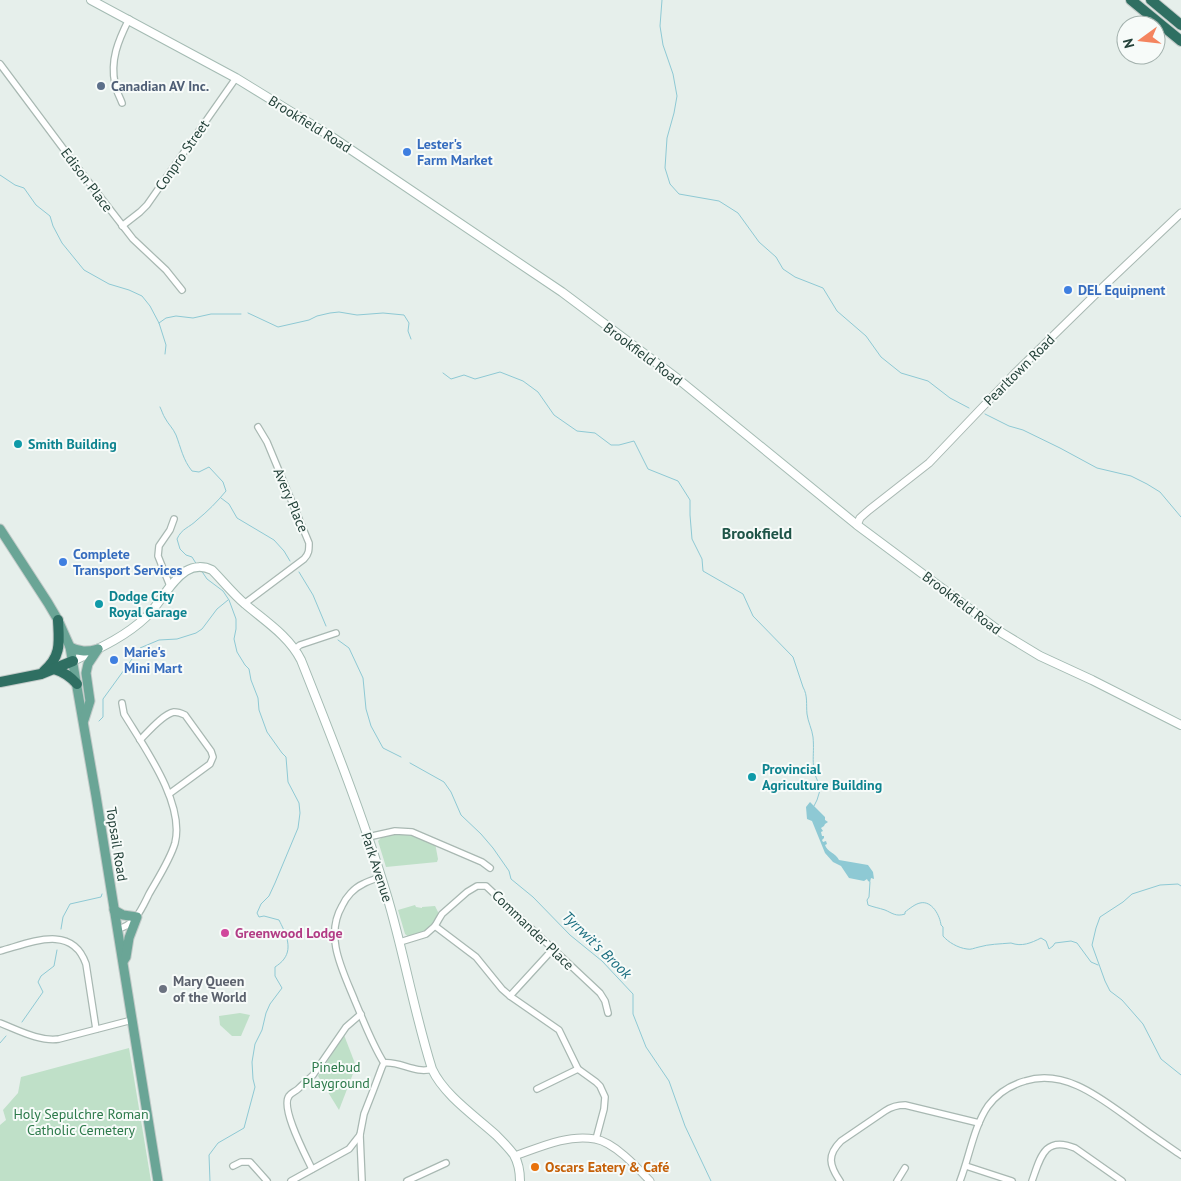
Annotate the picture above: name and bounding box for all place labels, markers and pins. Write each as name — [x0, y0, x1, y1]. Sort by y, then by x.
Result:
place label: Canadian AV Inc. — [111, 77, 209, 95]
marker: Canadian AV Inc. — [95, 80, 107, 92]
place label: Lester's Farm Market — [417, 135, 493, 169]
marker: Lester's Farm Market — [401, 146, 413, 158]
place label: DEL Equipnent — [1078, 281, 1165, 299]
marker: DEL Equipnent — [1062, 284, 1074, 296]
place label: Smith Building — [28, 435, 117, 453]
marker: Smith Building — [12, 438, 24, 450]
place label: Complete Transport Services — [73, 545, 183, 579]
marker: Complete Transport Services — [57, 556, 69, 568]
place label: Dodge City Royal Garage — [109, 587, 187, 621]
marker: Dodge City Royal Garage — [93, 598, 105, 610]
place label: Marie's Mini Mart — [124, 643, 182, 677]
marker: Marie's Mini Mart — [108, 654, 120, 666]
place label: Provincial Agriculture Building — [762, 760, 882, 794]
marker: Provincial Agriculture Building — [746, 771, 758, 783]
place label: Greenwood Lodge — [235, 924, 343, 942]
marker: Greenwood Lodge — [219, 927, 231, 939]
place label: Mary Queen of the World — [173, 972, 247, 1006]
marker: Mary Queen of the World — [157, 983, 169, 995]
place label: Oscars Eatery & Café — [545, 1158, 669, 1176]
marker: Oscars Eatery & Café — [529, 1161, 541, 1173]

